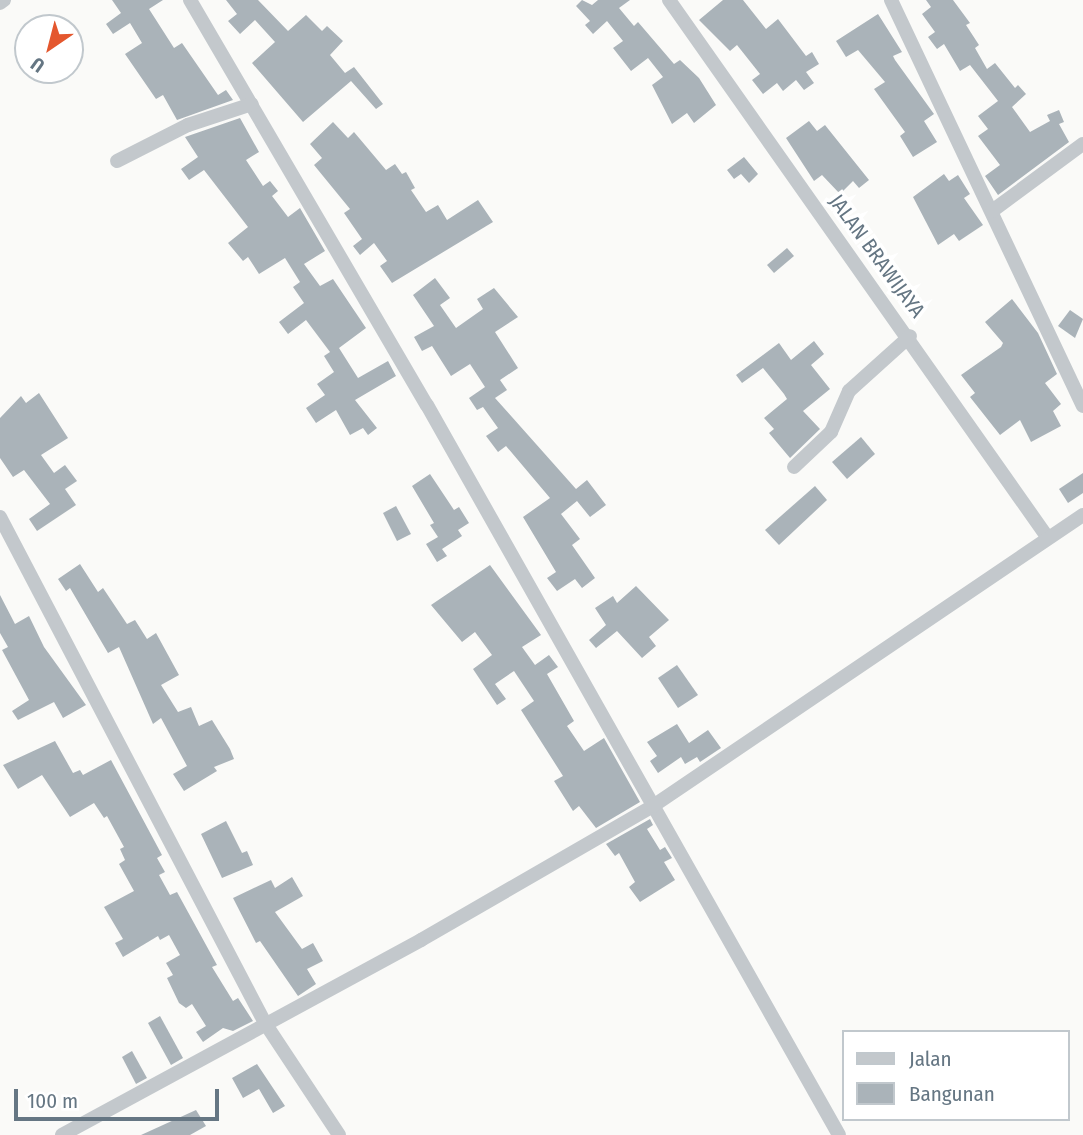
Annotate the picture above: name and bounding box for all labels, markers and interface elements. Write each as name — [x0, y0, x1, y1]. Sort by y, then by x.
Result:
north arrow — [14, 14, 84, 84]
text: U — [27, 52, 49, 78]
street label: JALAN BRAWIJAYA — [824, 189, 930, 323]
legend — [842, 1030, 1069, 1121]
text: Jalan — [909, 1046, 952, 1072]
scale bar — [18, 1076, 222, 1120]
text: Bangunan — [909, 1081, 995, 1107]
text: 100 m — [27, 1088, 78, 1114]

